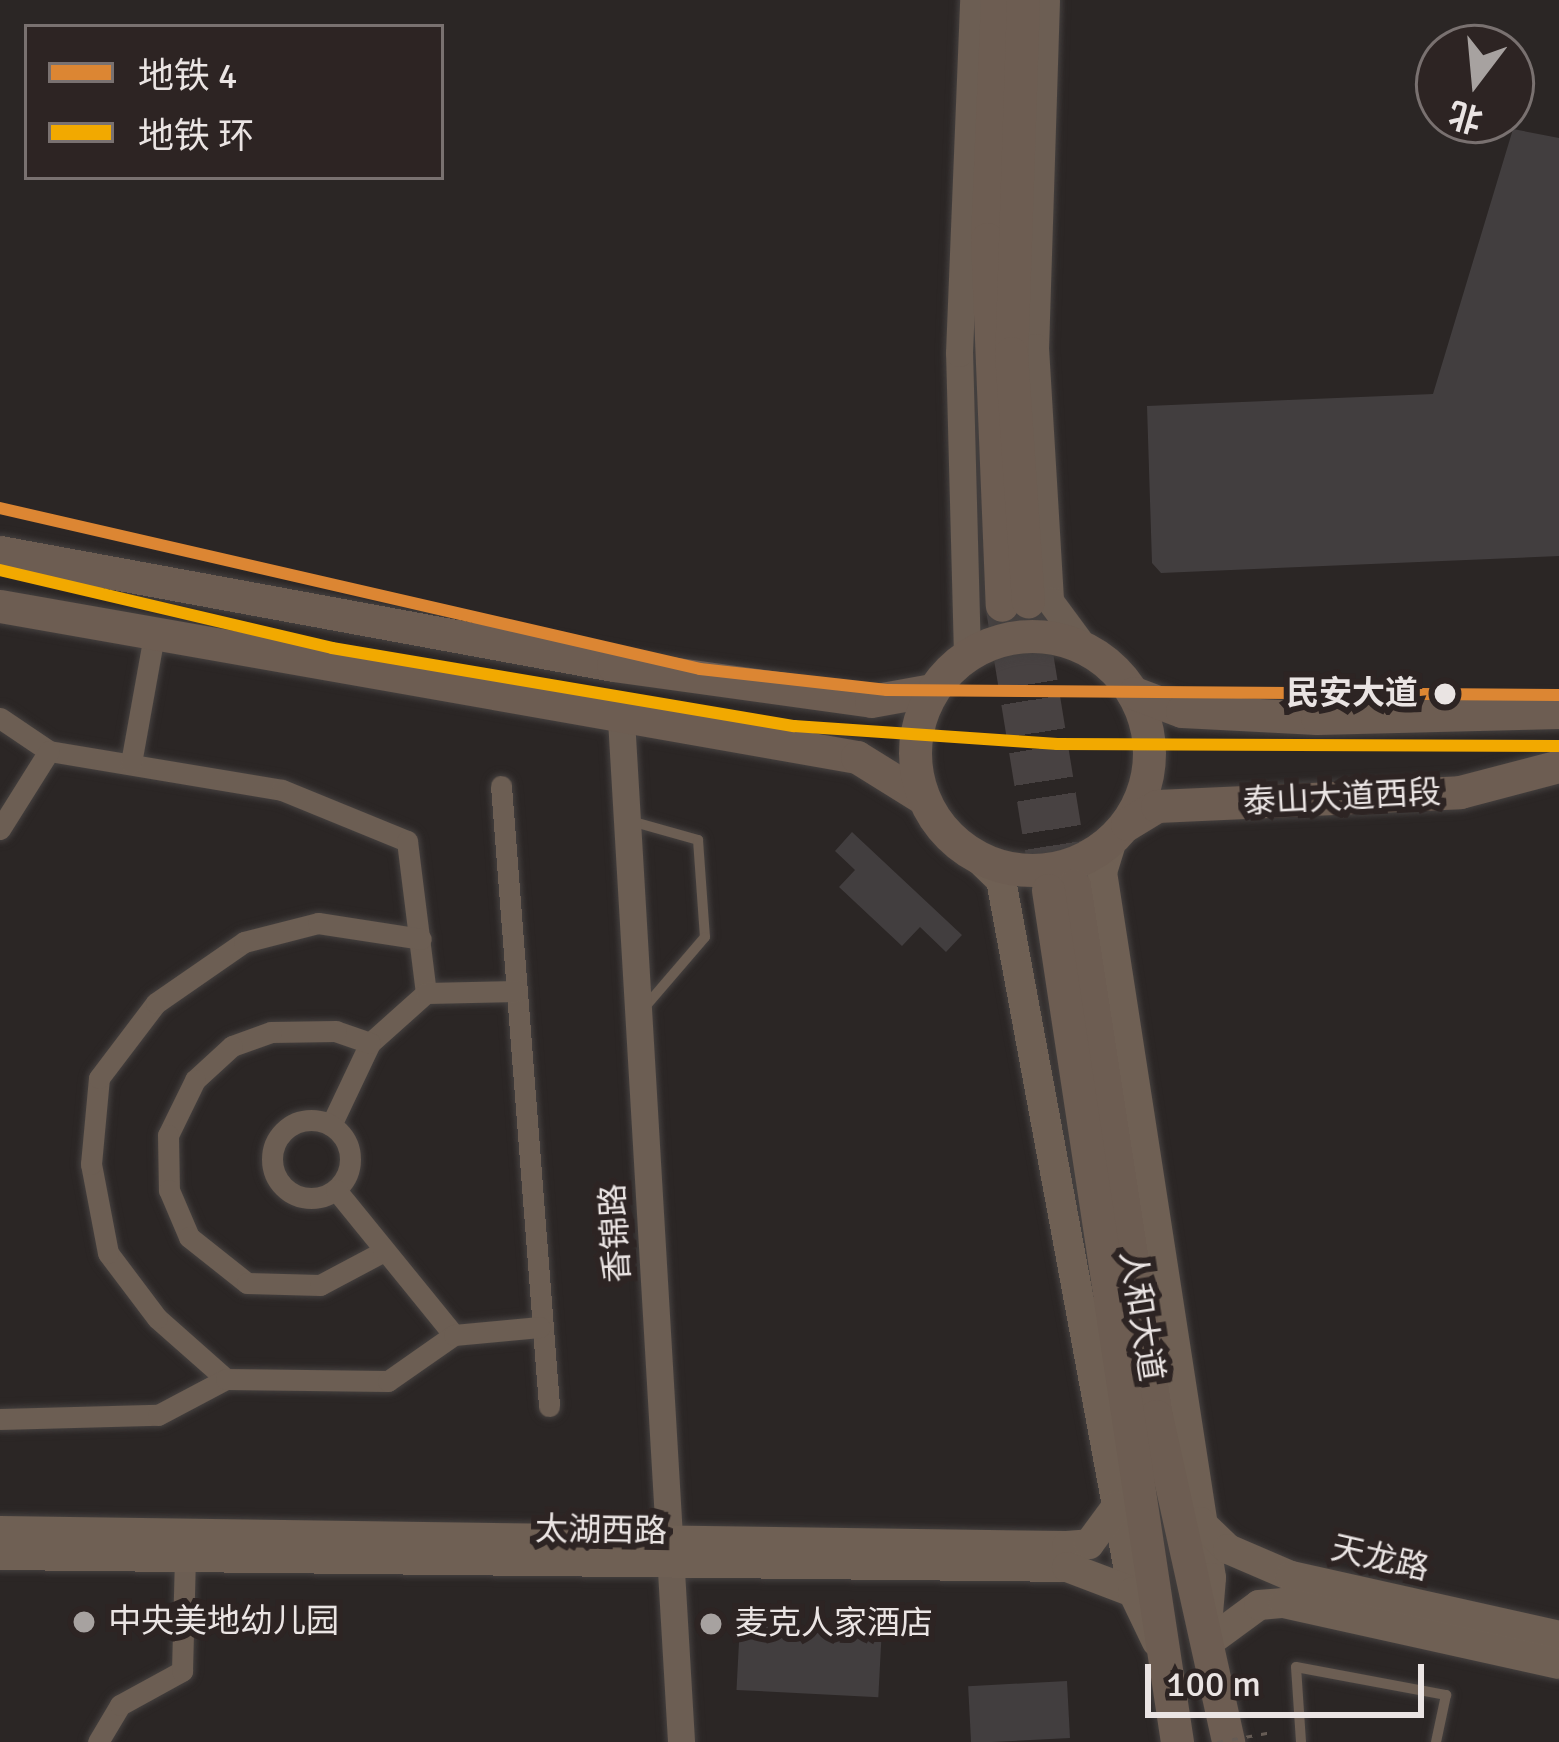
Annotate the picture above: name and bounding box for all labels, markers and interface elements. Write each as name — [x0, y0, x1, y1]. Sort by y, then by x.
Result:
legend — [24, 24, 444, 180]
north arrow — [1415, 24, 1535, 144]
text: 地铁 4 — [138, 54, 237, 99]
text: 北 — [1444, 92, 1487, 140]
text: 地铁 环 — [138, 114, 254, 159]
place label: 民安大道 — [1286, 674, 1418, 714]
marker: 民安大道 — [1429, 678, 1461, 710]
street label: 泰山大道西段 — [1242, 773, 1442, 823]
street label: 香锦路 — [594, 1183, 638, 1283]
street label: 人和大道 — [1111, 1248, 1171, 1384]
street label: 太湖西路 — [535, 1510, 667, 1552]
street label: 天龙路 — [1327, 1529, 1433, 1589]
place label: 中央美地幼儿园 — [108, 1602, 339, 1642]
place label: 麦克人家酒店 — [735, 1604, 933, 1644]
marker: 中央美地幼儿园 — [71, 1609, 97, 1635]
marker: 麦克人家酒店 — [698, 1611, 724, 1637]
scale bar — [1151, 1640, 1430, 1714]
text: 100 m — [1166, 1662, 1261, 1707]

